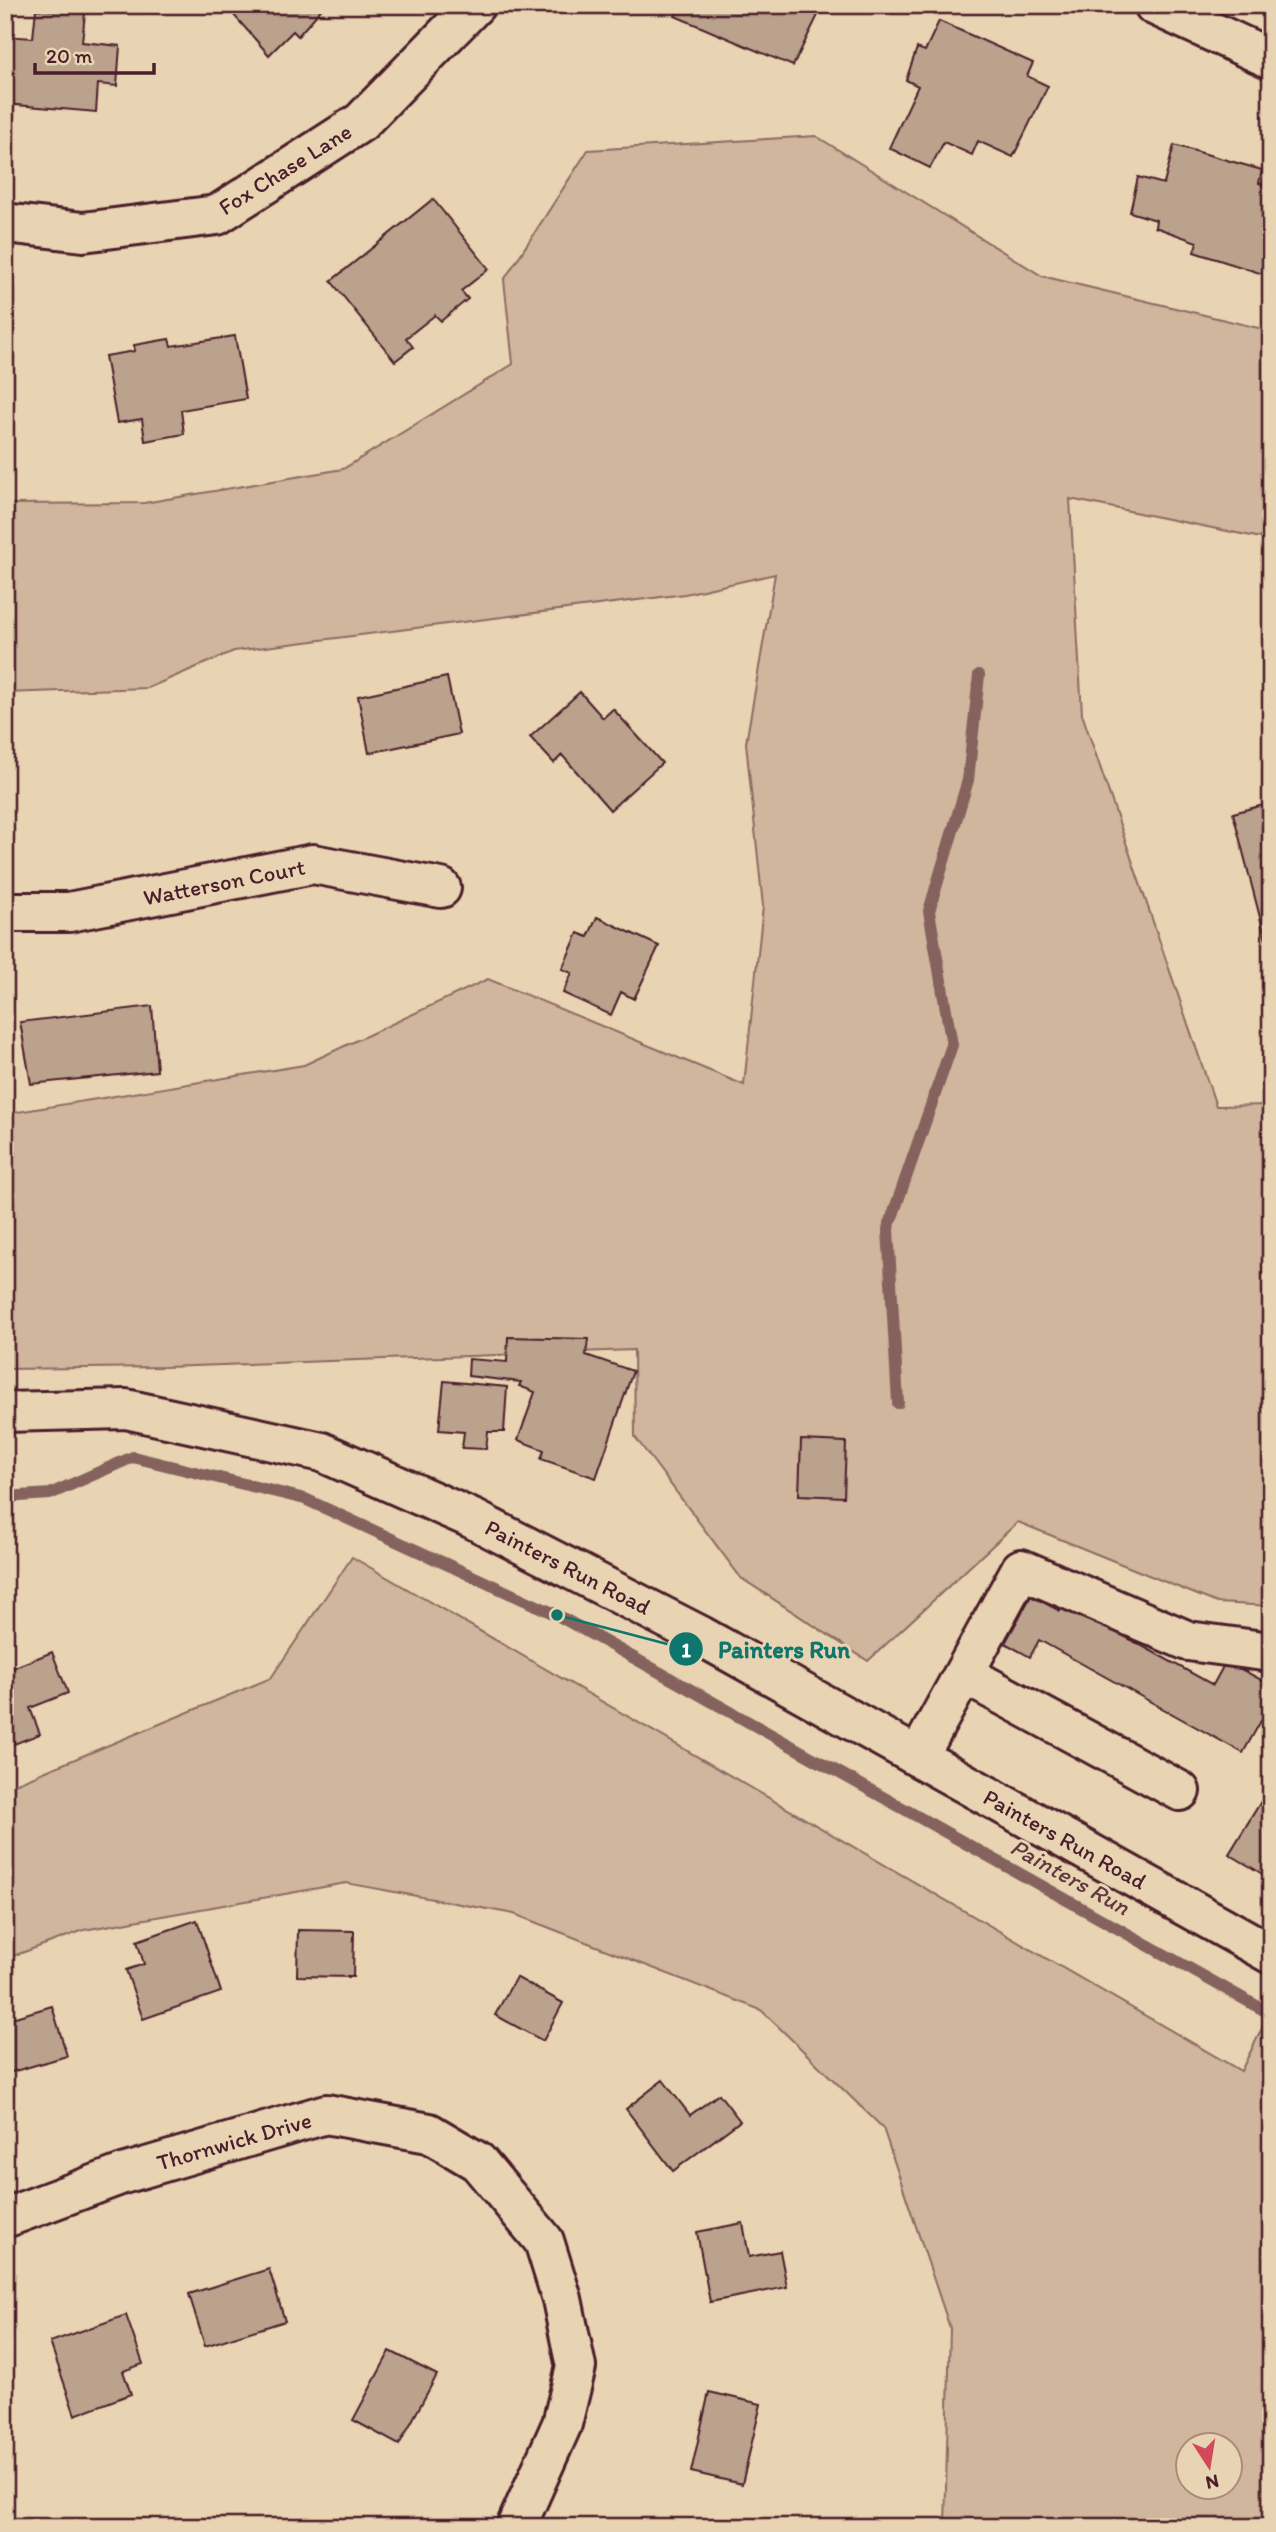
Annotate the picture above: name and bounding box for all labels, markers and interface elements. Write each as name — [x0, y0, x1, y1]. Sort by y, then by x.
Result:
scale bar — [35, 32, 154, 76]
text: 20 m — [46, 43, 93, 68]
street label: Fox Chase Lane — [213, 117, 357, 221]
street label: Watterson Court — [141, 853, 308, 911]
street label: Painters Run Road — [481, 1513, 656, 1621]
callout: Painters Run — [668, 1627, 864, 1672]
text: Painters Run — [718, 1635, 850, 1664]
text: 1 — [681, 1637, 691, 1662]
street label: Painters Run Road — [979, 1783, 1151, 1895]
water label: Painters Run — [1005, 1832, 1135, 1922]
street label: Thornwick Drive — [153, 2106, 315, 2176]
north arrow — [1174, 2430, 1244, 2500]
text: N — [1204, 2470, 1221, 2495]

